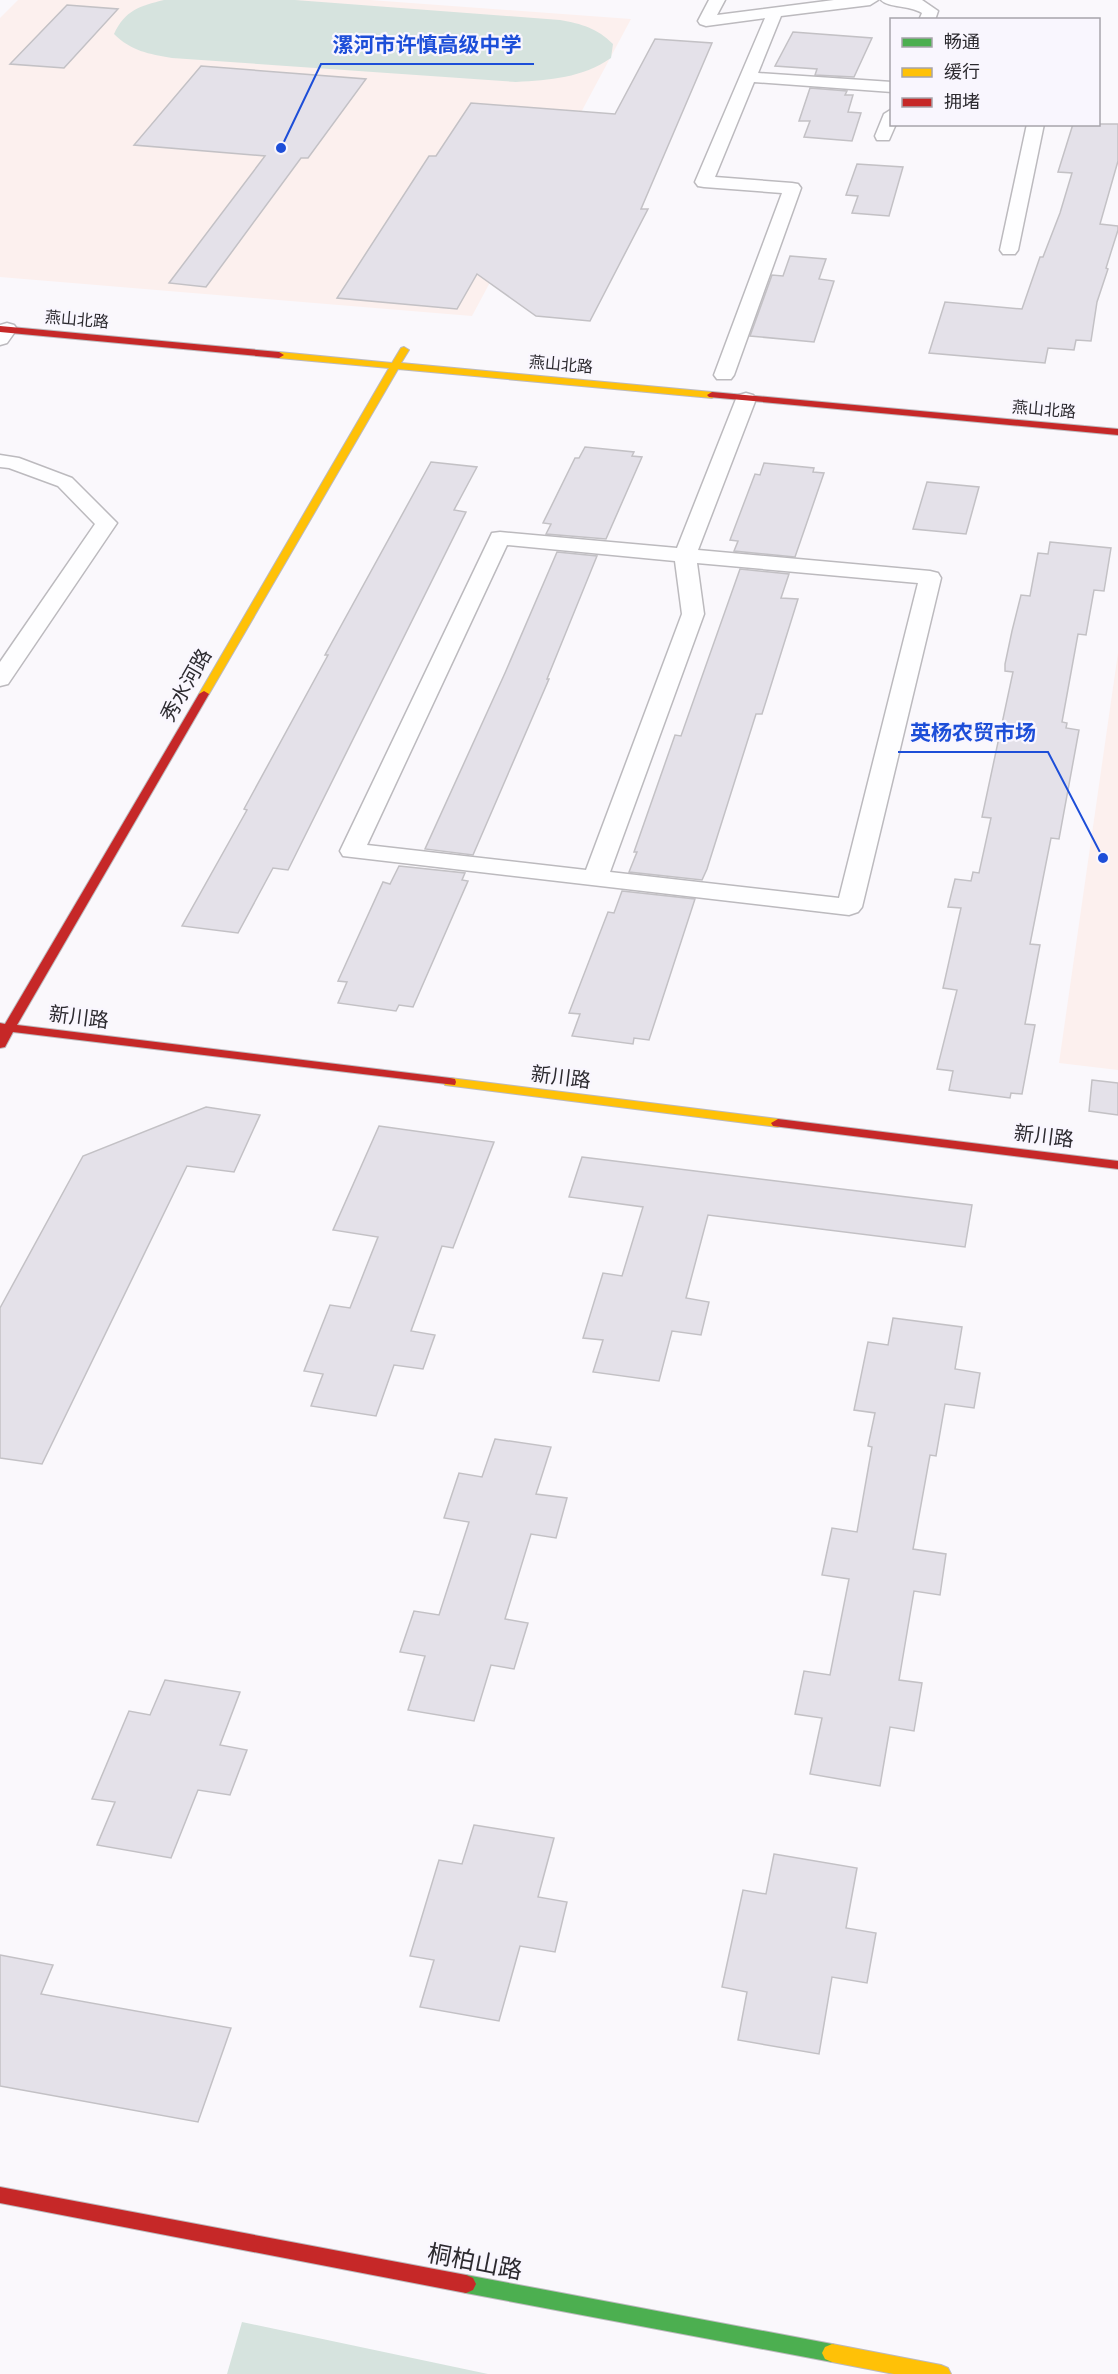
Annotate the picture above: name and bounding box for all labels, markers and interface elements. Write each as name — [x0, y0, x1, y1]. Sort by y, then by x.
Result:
legend — [890, 18, 1100, 126]
callout: 漯河市许慎高级中学 — [321, 25, 534, 64]
text: 畅通 — [944, 31, 980, 53]
text: 漯河市许慎高级中学 — [333, 32, 522, 58]
text: 缓行 — [944, 61, 980, 83]
text: 拥堵 — [944, 91, 980, 113]
street label: 燕山北路 — [44, 307, 110, 332]
street label: 燕山北路 — [528, 352, 594, 377]
street label: 燕山北路 — [1011, 397, 1077, 422]
street label: 秀水河路 — [156, 644, 216, 726]
callout: 英杨农贸市场 — [898, 713, 1048, 752]
text: 英杨农贸市场 — [910, 720, 1036, 746]
street label: 新川路 — [48, 1001, 110, 1033]
street label: 新川路 — [530, 1061, 592, 1093]
street label: 新川路 — [1013, 1120, 1075, 1152]
street label: 桐柏山路 — [425, 2239, 525, 2285]

